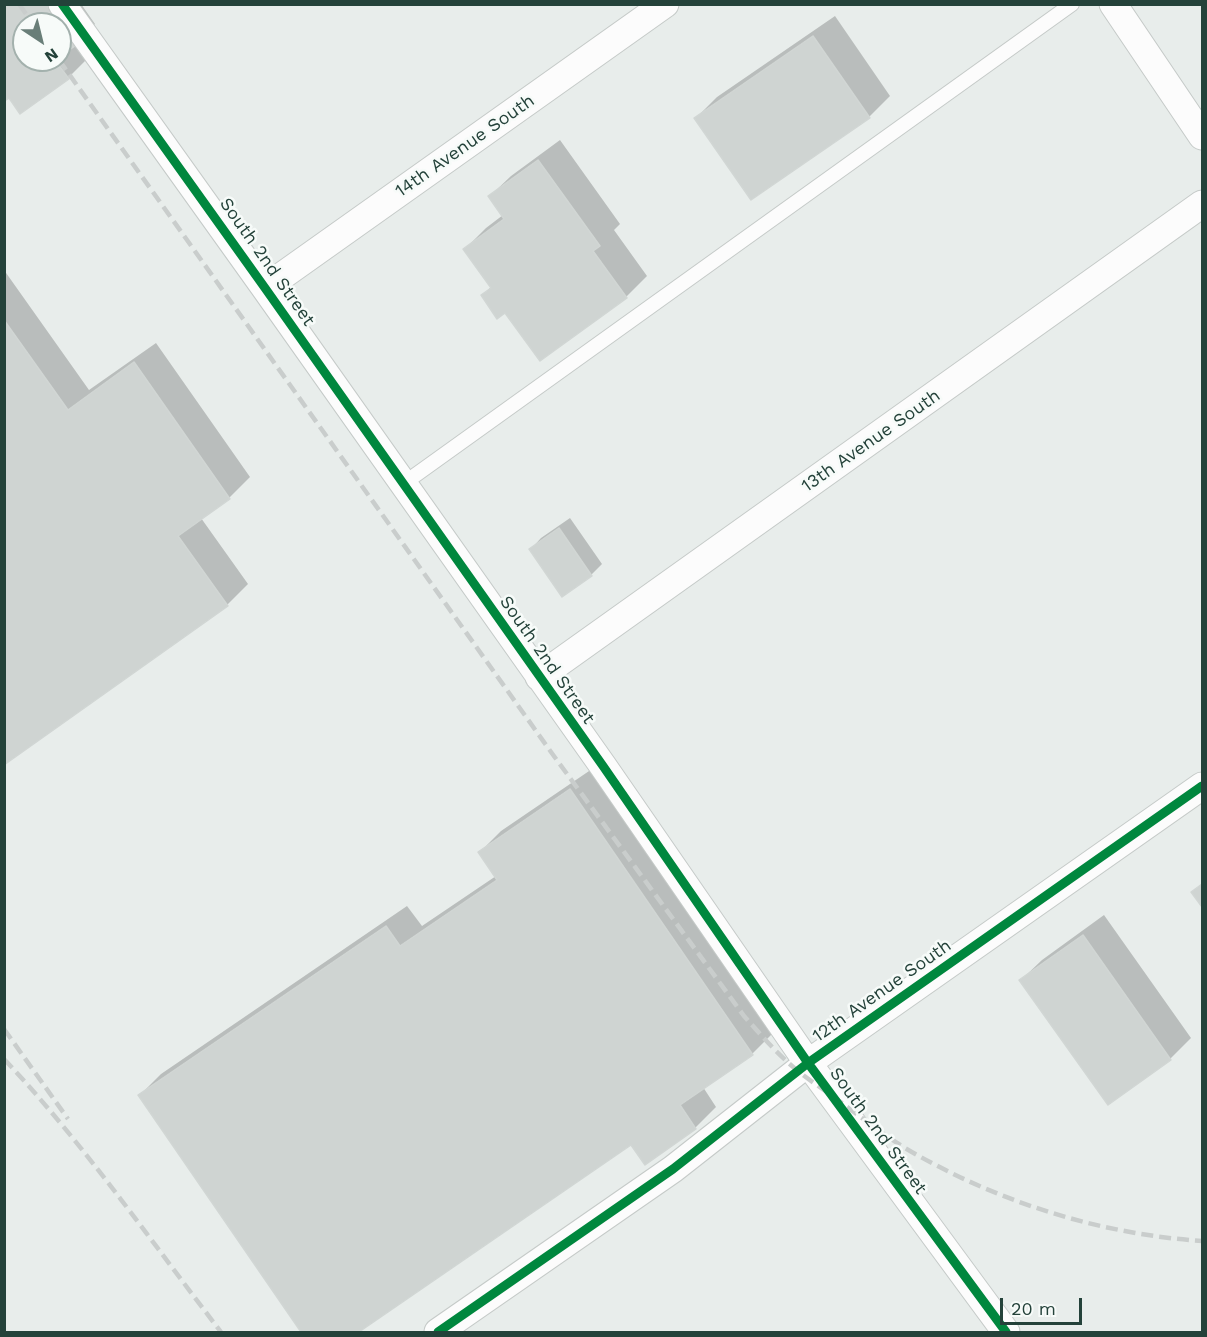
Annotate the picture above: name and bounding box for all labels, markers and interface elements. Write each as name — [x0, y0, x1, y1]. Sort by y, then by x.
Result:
north arrow — [12, 12, 72, 72]
text: N — [41, 44, 62, 67]
street label: 14th Avenue South — [391, 90, 539, 202]
street label: South 2nd Street — [215, 194, 319, 330]
street label: 13th Avenue South — [798, 385, 944, 497]
street label: South 2nd Street — [495, 592, 599, 728]
street label: 12th Avenue South — [809, 935, 955, 1047]
street label: South 2nd Street — [825, 1063, 931, 1199]
scale bar — [1003, 1286, 1086, 1324]
text: 20 m — [1011, 1298, 1056, 1319]

